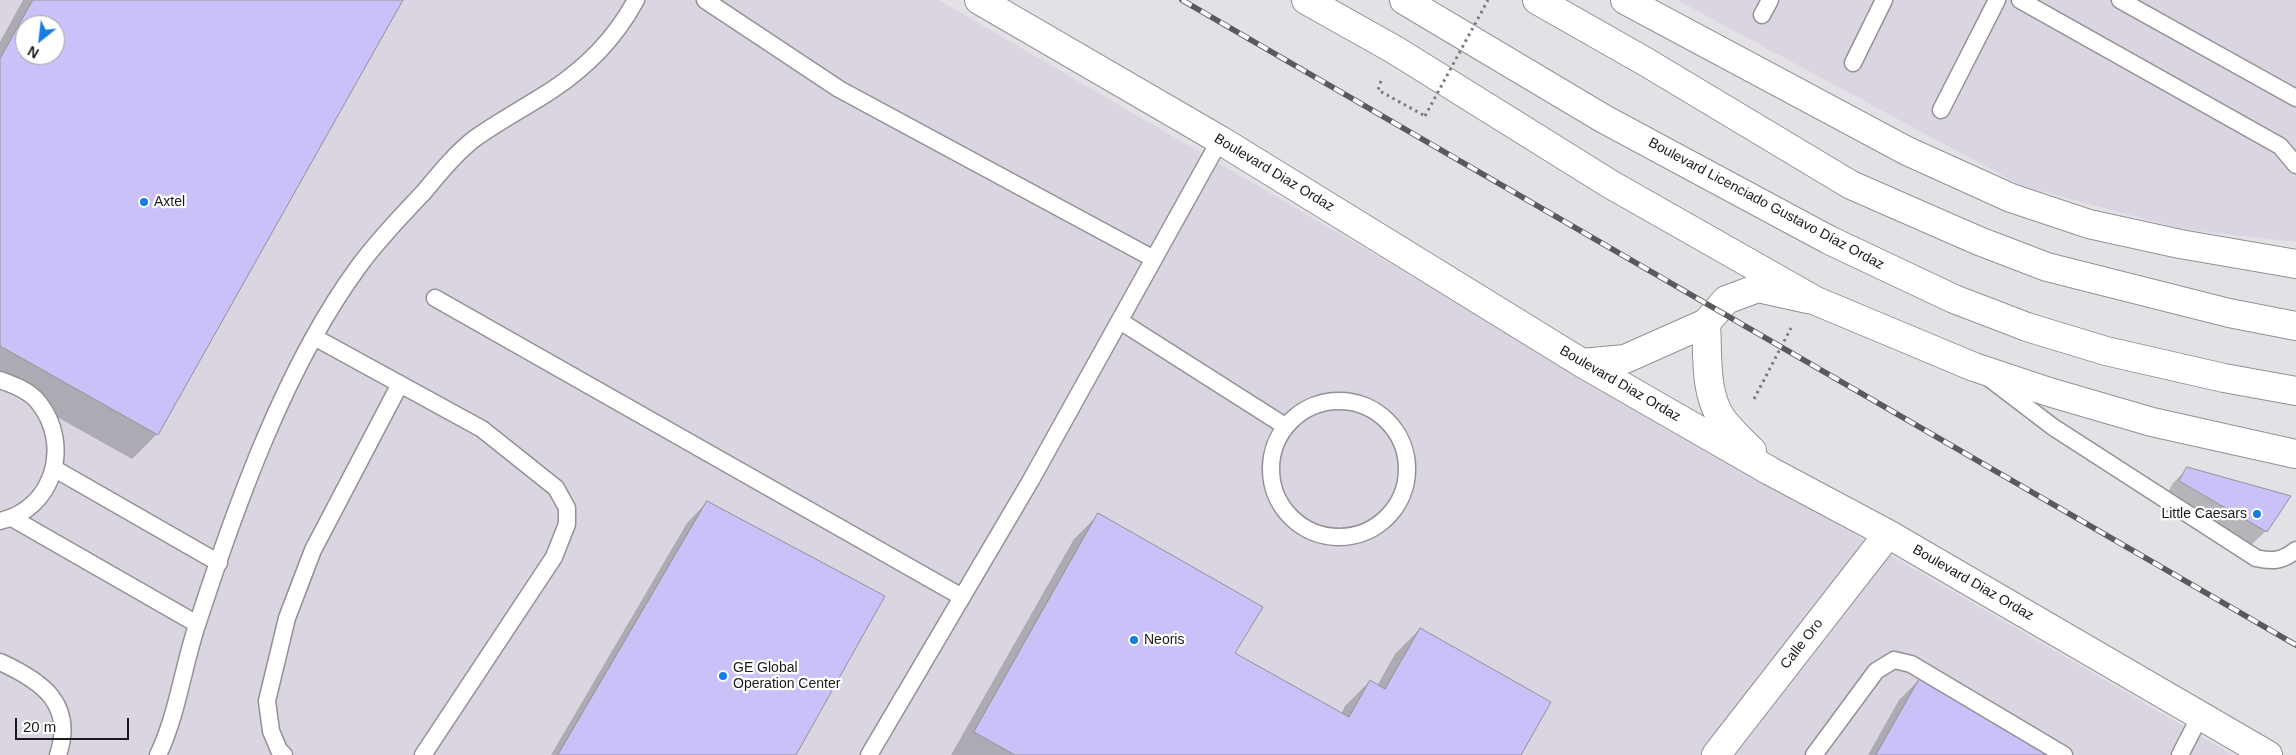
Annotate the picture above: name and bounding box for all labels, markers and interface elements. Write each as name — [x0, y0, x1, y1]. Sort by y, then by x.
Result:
north arrow — [15, 15, 65, 65]
text: N — [25, 43, 42, 62]
street label: Boulevard Diaz Ordaz — [1211, 131, 1337, 215]
street label: Boulevard Licenciado Gustavo Díaz Ordaz — [1645, 134, 1887, 274]
place label: Axtel — [154, 194, 185, 210]
marker: Axtel — [138, 196, 150, 208]
street label: Boulevard Diaz Ordaz — [1556, 342, 1684, 426]
place label: Little Caesars — [2161, 506, 2247, 522]
marker: Little Caesars — [2251, 508, 2263, 520]
street label: Boulevard Diaz Ordaz — [1909, 541, 2037, 625]
street label: Calle Oro — [1777, 616, 1827, 672]
place label: Neoris — [1144, 632, 1184, 648]
marker: Neoris — [1128, 634, 1140, 646]
place label: GE Global Operation Center — [733, 660, 840, 692]
marker: GE Global Operation Center — [717, 670, 729, 682]
scale bar — [18, 708, 131, 740]
text: 20 m — [23, 718, 56, 735]

